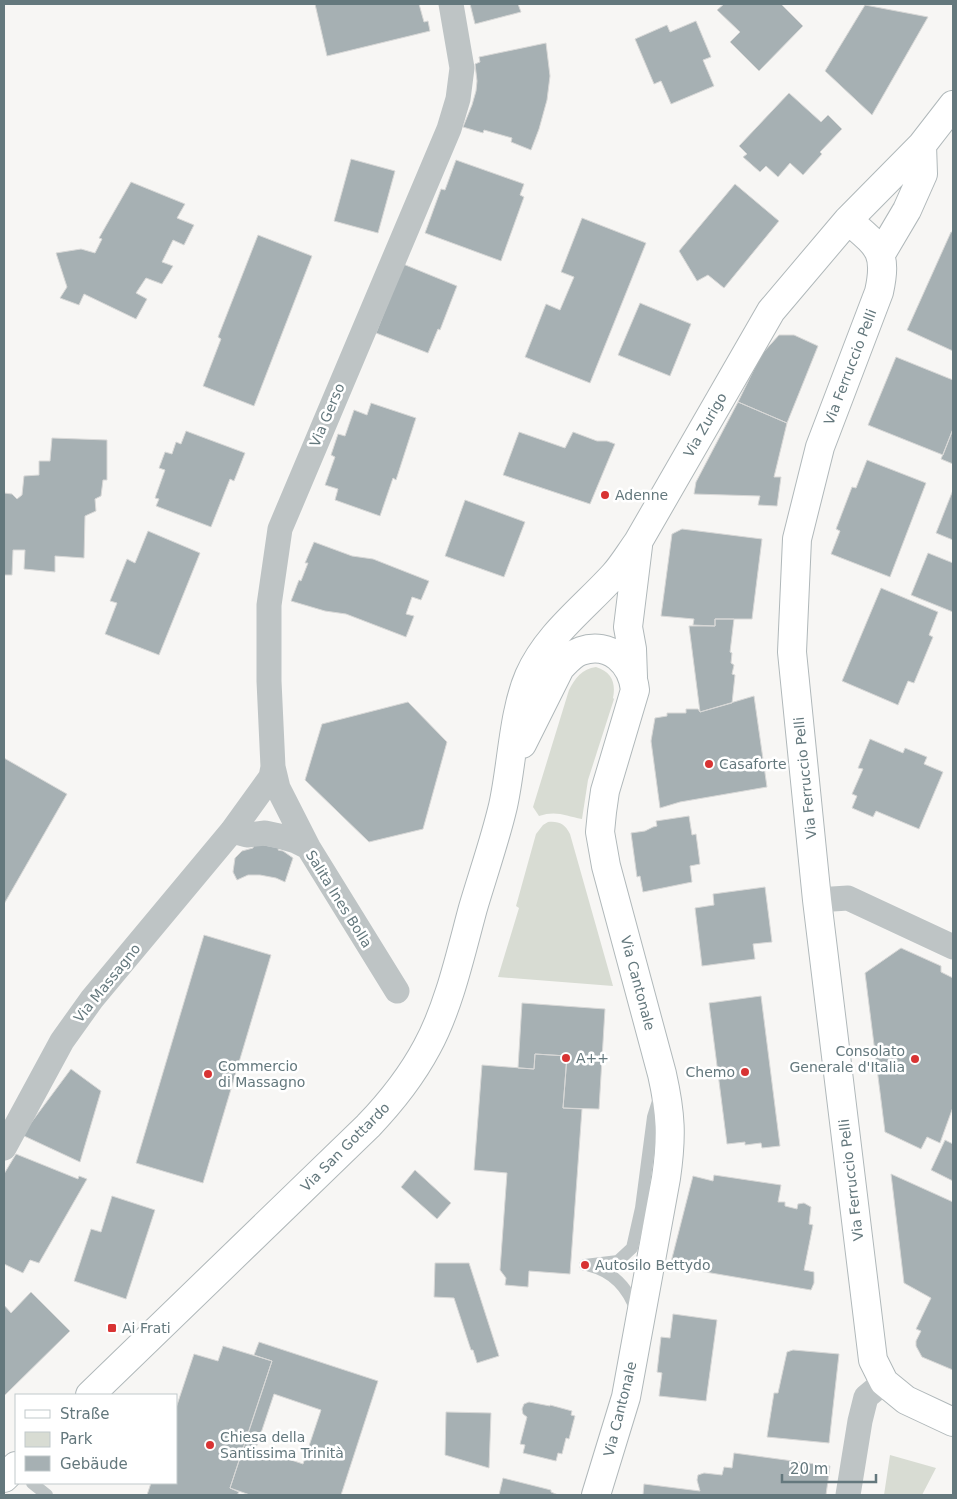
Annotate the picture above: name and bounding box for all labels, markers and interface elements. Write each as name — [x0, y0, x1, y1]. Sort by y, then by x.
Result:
street label: Via Ferruccio Pelli — [821, 307, 879, 427]
street label: Via Gerso — [306, 381, 348, 449]
street label: Via Zurigo — [680, 390, 730, 460]
place label: Adenne — [615, 487, 668, 503]
marker: Adenne — [599, 489, 611, 501]
street label: Via Ferruccio Pelli — [791, 716, 819, 840]
place label: Casaforte — [719, 756, 787, 772]
marker: Casaforte — [703, 758, 715, 770]
street label: Salita Ines Bolla — [303, 847, 375, 951]
street label: Via Cantonale — [618, 934, 658, 1032]
street label: Via Massagno — [70, 941, 144, 1025]
place label: Consolato Generale d'Italia — [789, 1043, 905, 1075]
place label: A++ — [576, 1050, 609, 1066]
marker: A++ — [560, 1052, 572, 1064]
marker: Consolato Generale d'Italia — [909, 1053, 921, 1065]
place label: Commercio di Massagno — [218, 1058, 305, 1090]
place label: Chemo — [686, 1064, 735, 1080]
marker: Chemo — [739, 1066, 751, 1078]
marker: Commercio di Massagno — [202, 1068, 214, 1080]
street label: Via San Gottardo — [297, 1099, 393, 1195]
street label: Via Ferruccio Pelli — [836, 1118, 866, 1242]
place label: Autosilo Bettydo — [595, 1257, 711, 1273]
marker: Autosilo Bettydo — [579, 1259, 591, 1271]
place label: Ai Frati — [122, 1320, 171, 1336]
marker: Ai Frati — [106, 1322, 118, 1334]
street label: Via Cantonale — [600, 1360, 640, 1458]
legend — [15, 1394, 178, 1484]
text: Straße — [60, 1405, 109, 1423]
place label: Chiesa della Santissima Trinità — [220, 1429, 344, 1461]
text: Park — [60, 1430, 93, 1448]
marker: Chiesa della Santissima Trinità — [204, 1439, 216, 1451]
scale bar — [782, 1452, 876, 1484]
text: Gebäude — [60, 1455, 128, 1473]
text: 20 m — [790, 1460, 828, 1478]

